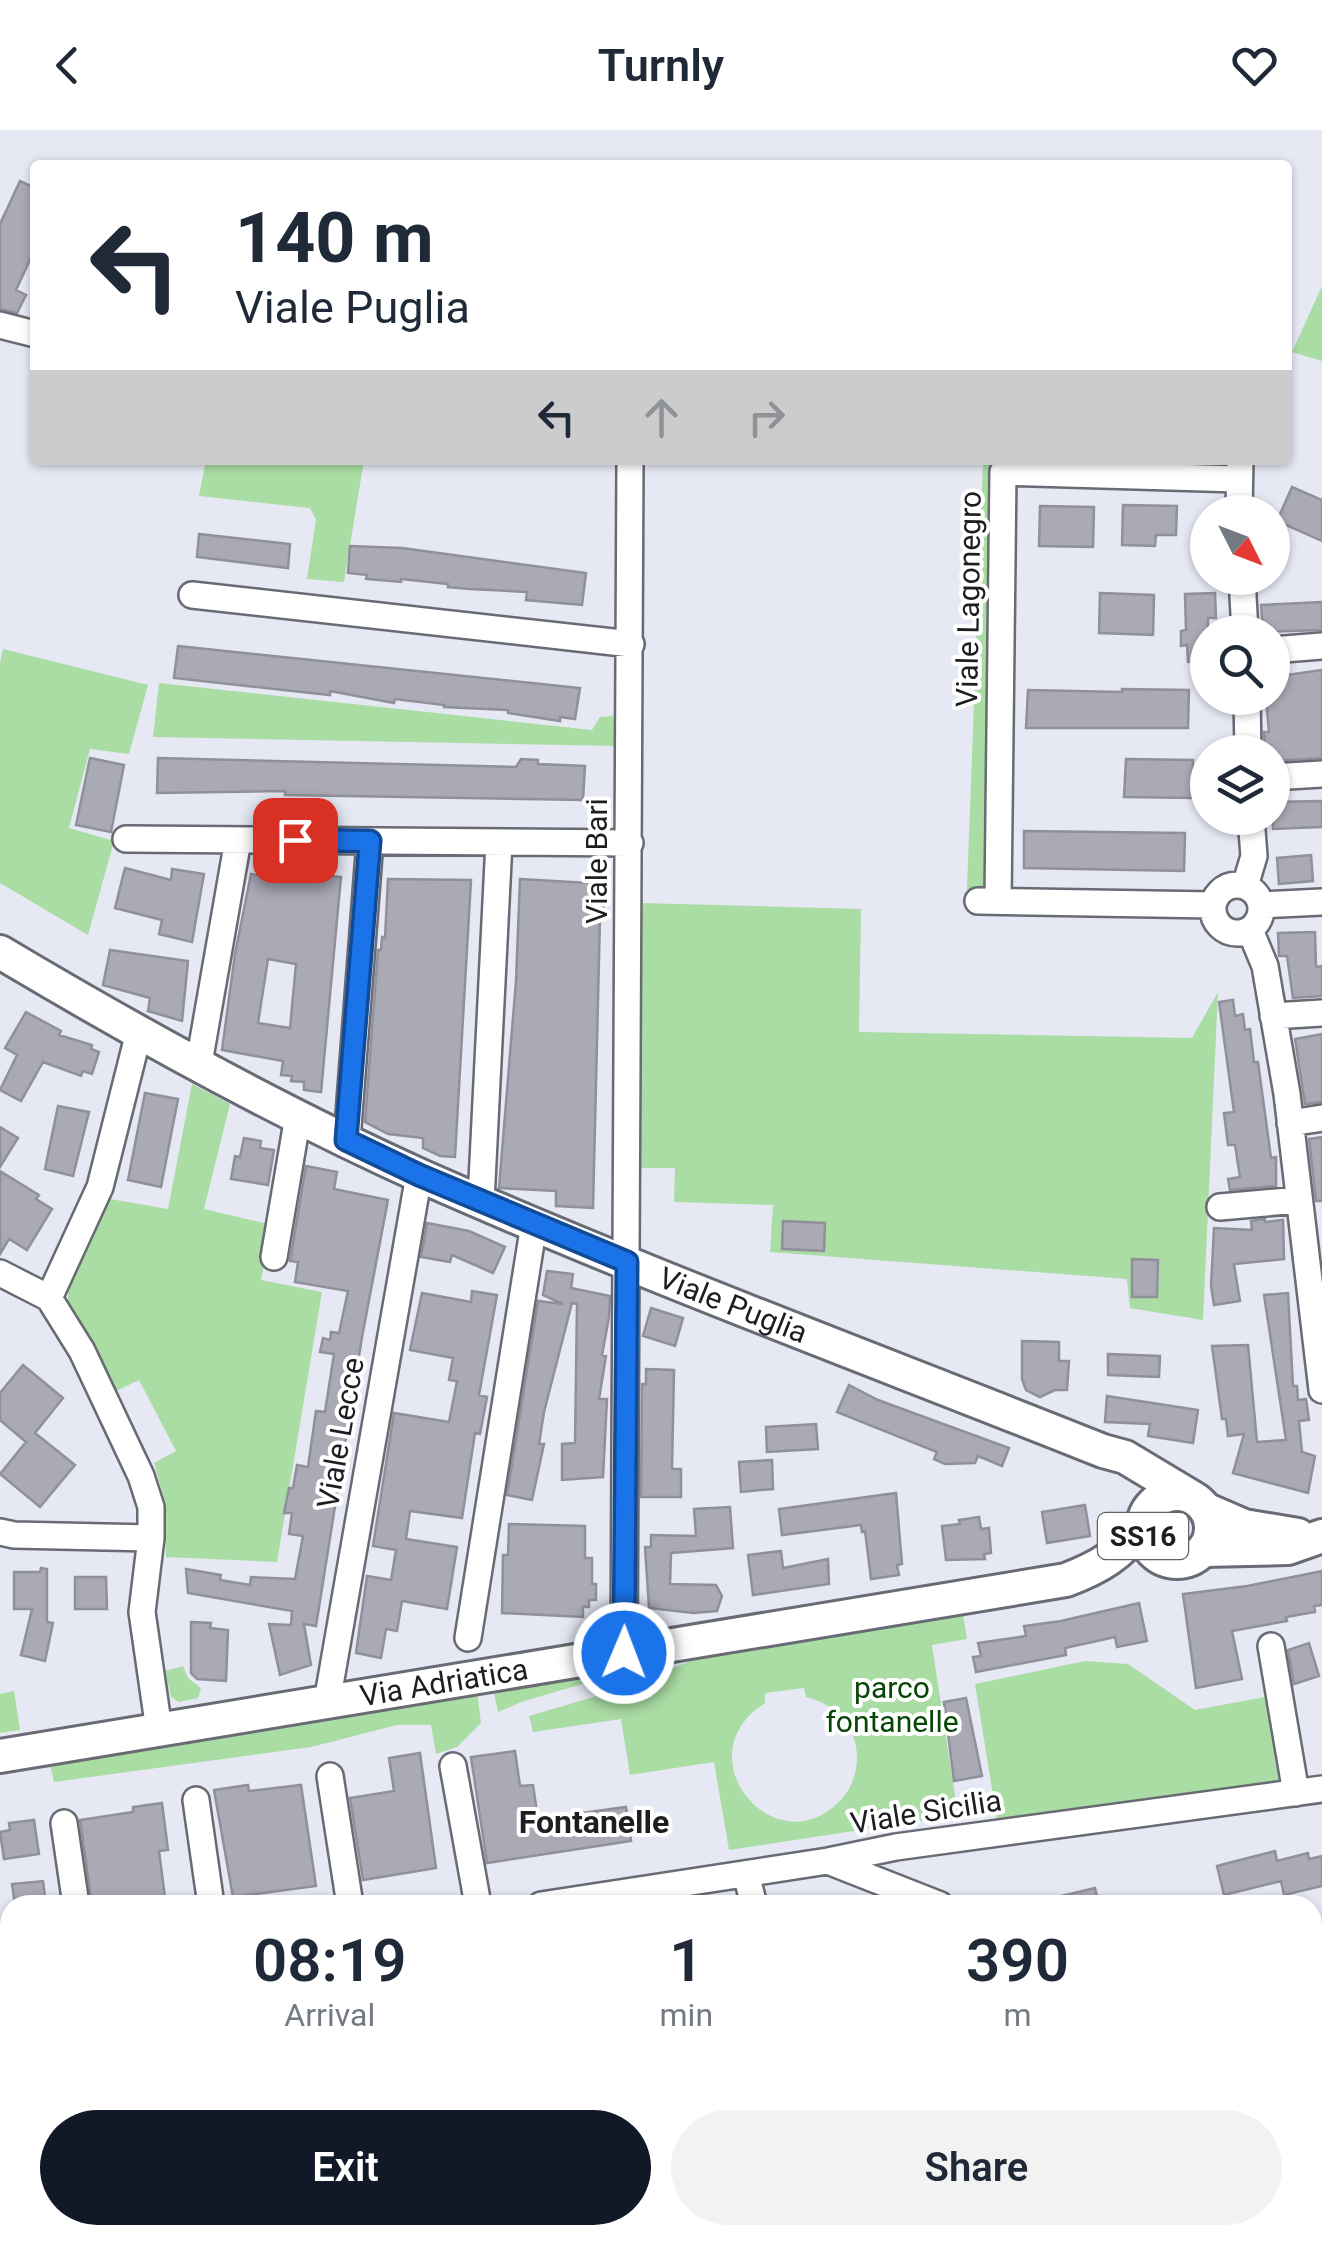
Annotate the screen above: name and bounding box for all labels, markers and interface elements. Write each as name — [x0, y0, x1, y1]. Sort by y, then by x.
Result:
icon: back — [40, 38, 95, 93]
icon: heart — [1227, 38, 1282, 93]
text: Turnly — [598, 39, 724, 92]
text: 140 m — [235, 197, 434, 279]
icon: left — [70, 200, 200, 330]
text: Viale Puglia — [235, 281, 470, 334]
icon: left — [529, 390, 584, 445]
icon: ahead — [634, 390, 689, 445]
icon: right — [739, 390, 794, 445]
street label: Viale Lagonegro — [949, 491, 988, 707]
north arrow — [1190, 495, 1290, 595]
map controls — [1190, 495, 1290, 835]
button: search — [1190, 615, 1290, 715]
button: layers — [1190, 735, 1290, 835]
pin — [253, 798, 338, 883]
street label: Viale Bari — [579, 798, 614, 924]
icon: arrive — [268, 813, 323, 868]
street label: Viale Puglia — [654, 1260, 812, 1350]
street label: Viale Lecce — [310, 1355, 371, 1511]
road number: SS16 — [1098, 1513, 1188, 1559]
position arrow — [572, 1601, 676, 1705]
street label: Via Adriatica — [357, 1651, 530, 1713]
park label: parco fontanelle — [825, 1670, 959, 1739]
street label: Viale Sicilia — [848, 1782, 1004, 1841]
district label: Fontanelle — [519, 1803, 669, 1841]
text: 08:19 — [253, 1925, 407, 1996]
text: 1 — [669, 1925, 703, 1996]
text: 390 — [966, 1925, 1069, 1996]
text: Arrival — [284, 1996, 375, 2034]
text: min — [660, 1996, 713, 2034]
text: m — [1003, 1996, 1032, 2034]
button: Exit — [40, 2110, 651, 2225]
button: Share — [671, 2110, 1282, 2225]

